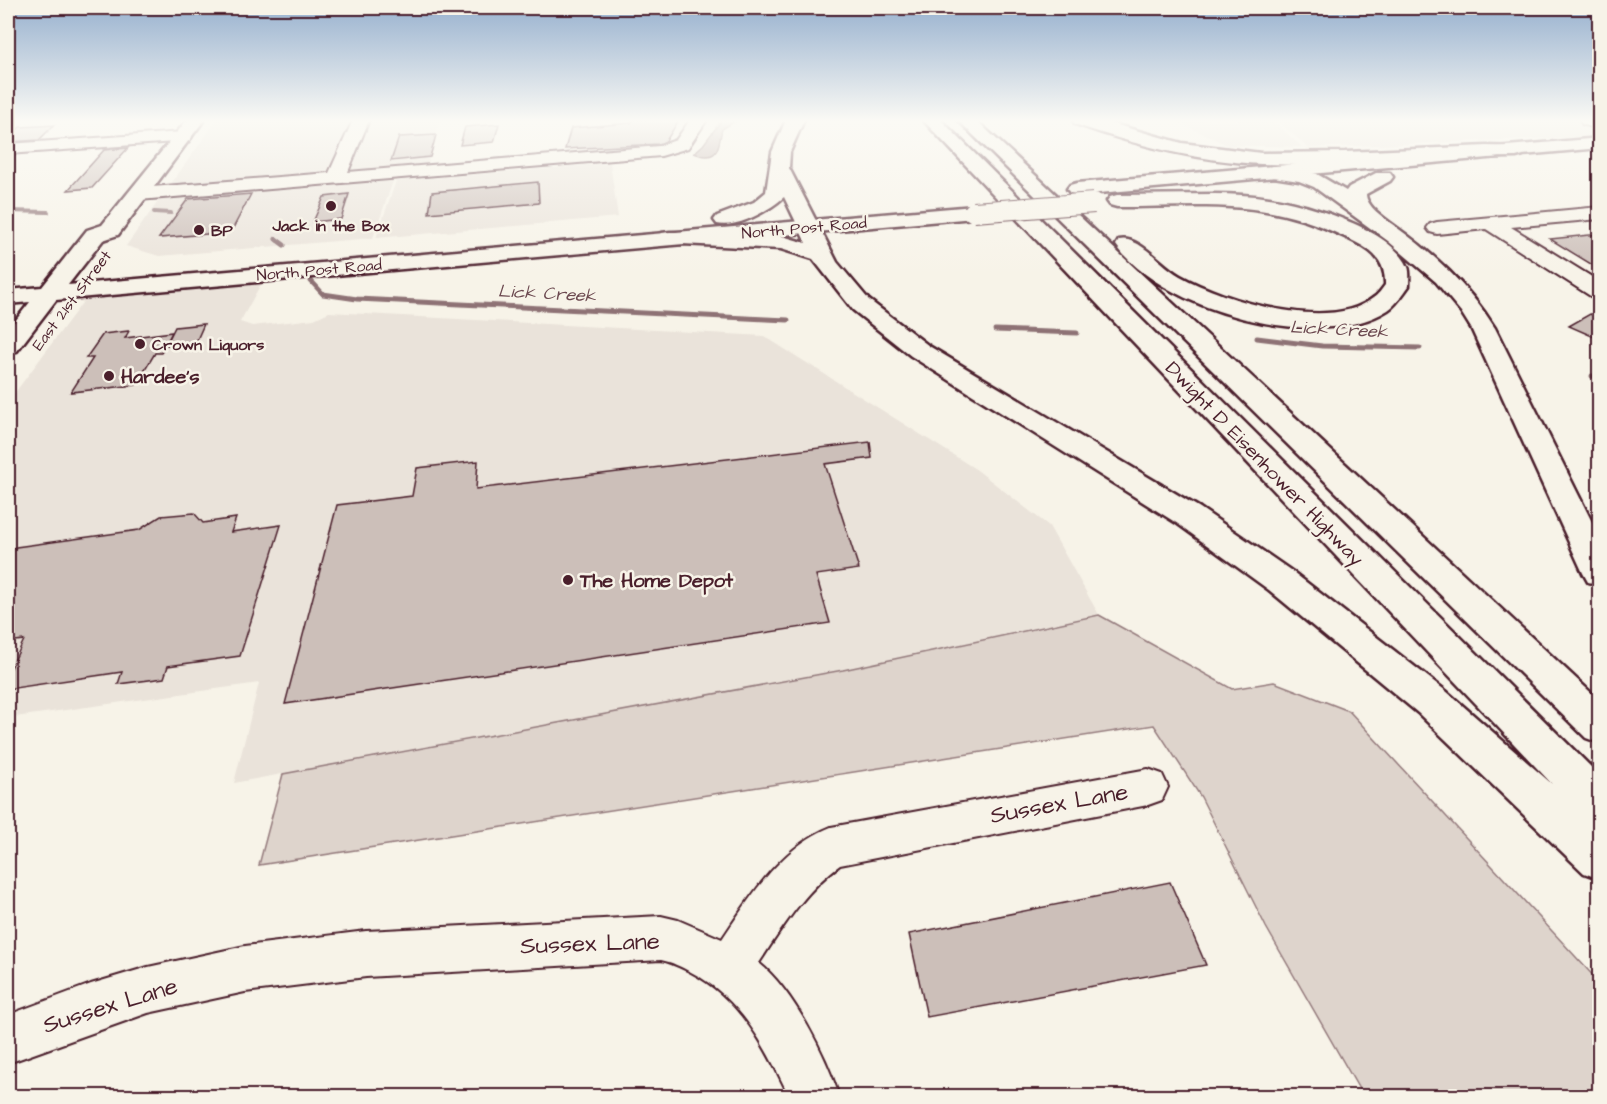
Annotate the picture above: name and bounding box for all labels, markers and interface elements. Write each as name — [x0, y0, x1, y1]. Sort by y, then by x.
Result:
marker: Jack in the Box — [324, 199, 338, 213]
street label: North Post Road — [741, 212, 868, 244]
place label: Jack in the Box — [271, 215, 390, 237]
place label: BP — [211, 220, 233, 242]
marker: BP — [192, 223, 206, 237]
street label: East 21st Street — [27, 246, 117, 355]
street label: North Post Road — [256, 254, 383, 286]
water label: Lick Creek — [497, 278, 598, 309]
water label: Lick Creek — [1289, 314, 1390, 345]
place label: Crown Liquors — [152, 334, 264, 356]
marker: Crown Liquors — [133, 337, 147, 351]
street label: Dwight D Eisenhower Highway — [1158, 355, 1370, 573]
place label: Hardee's — [121, 363, 200, 391]
marker: Hardee's — [102, 369, 116, 383]
place label: The Home Depot — [579, 567, 734, 595]
marker: The Home Depot — [561, 573, 575, 587]
street label: Sussex Lane — [988, 775, 1131, 833]
street label: Sussex Lane — [520, 925, 660, 963]
street label: Sussex Lane — [39, 969, 182, 1043]

